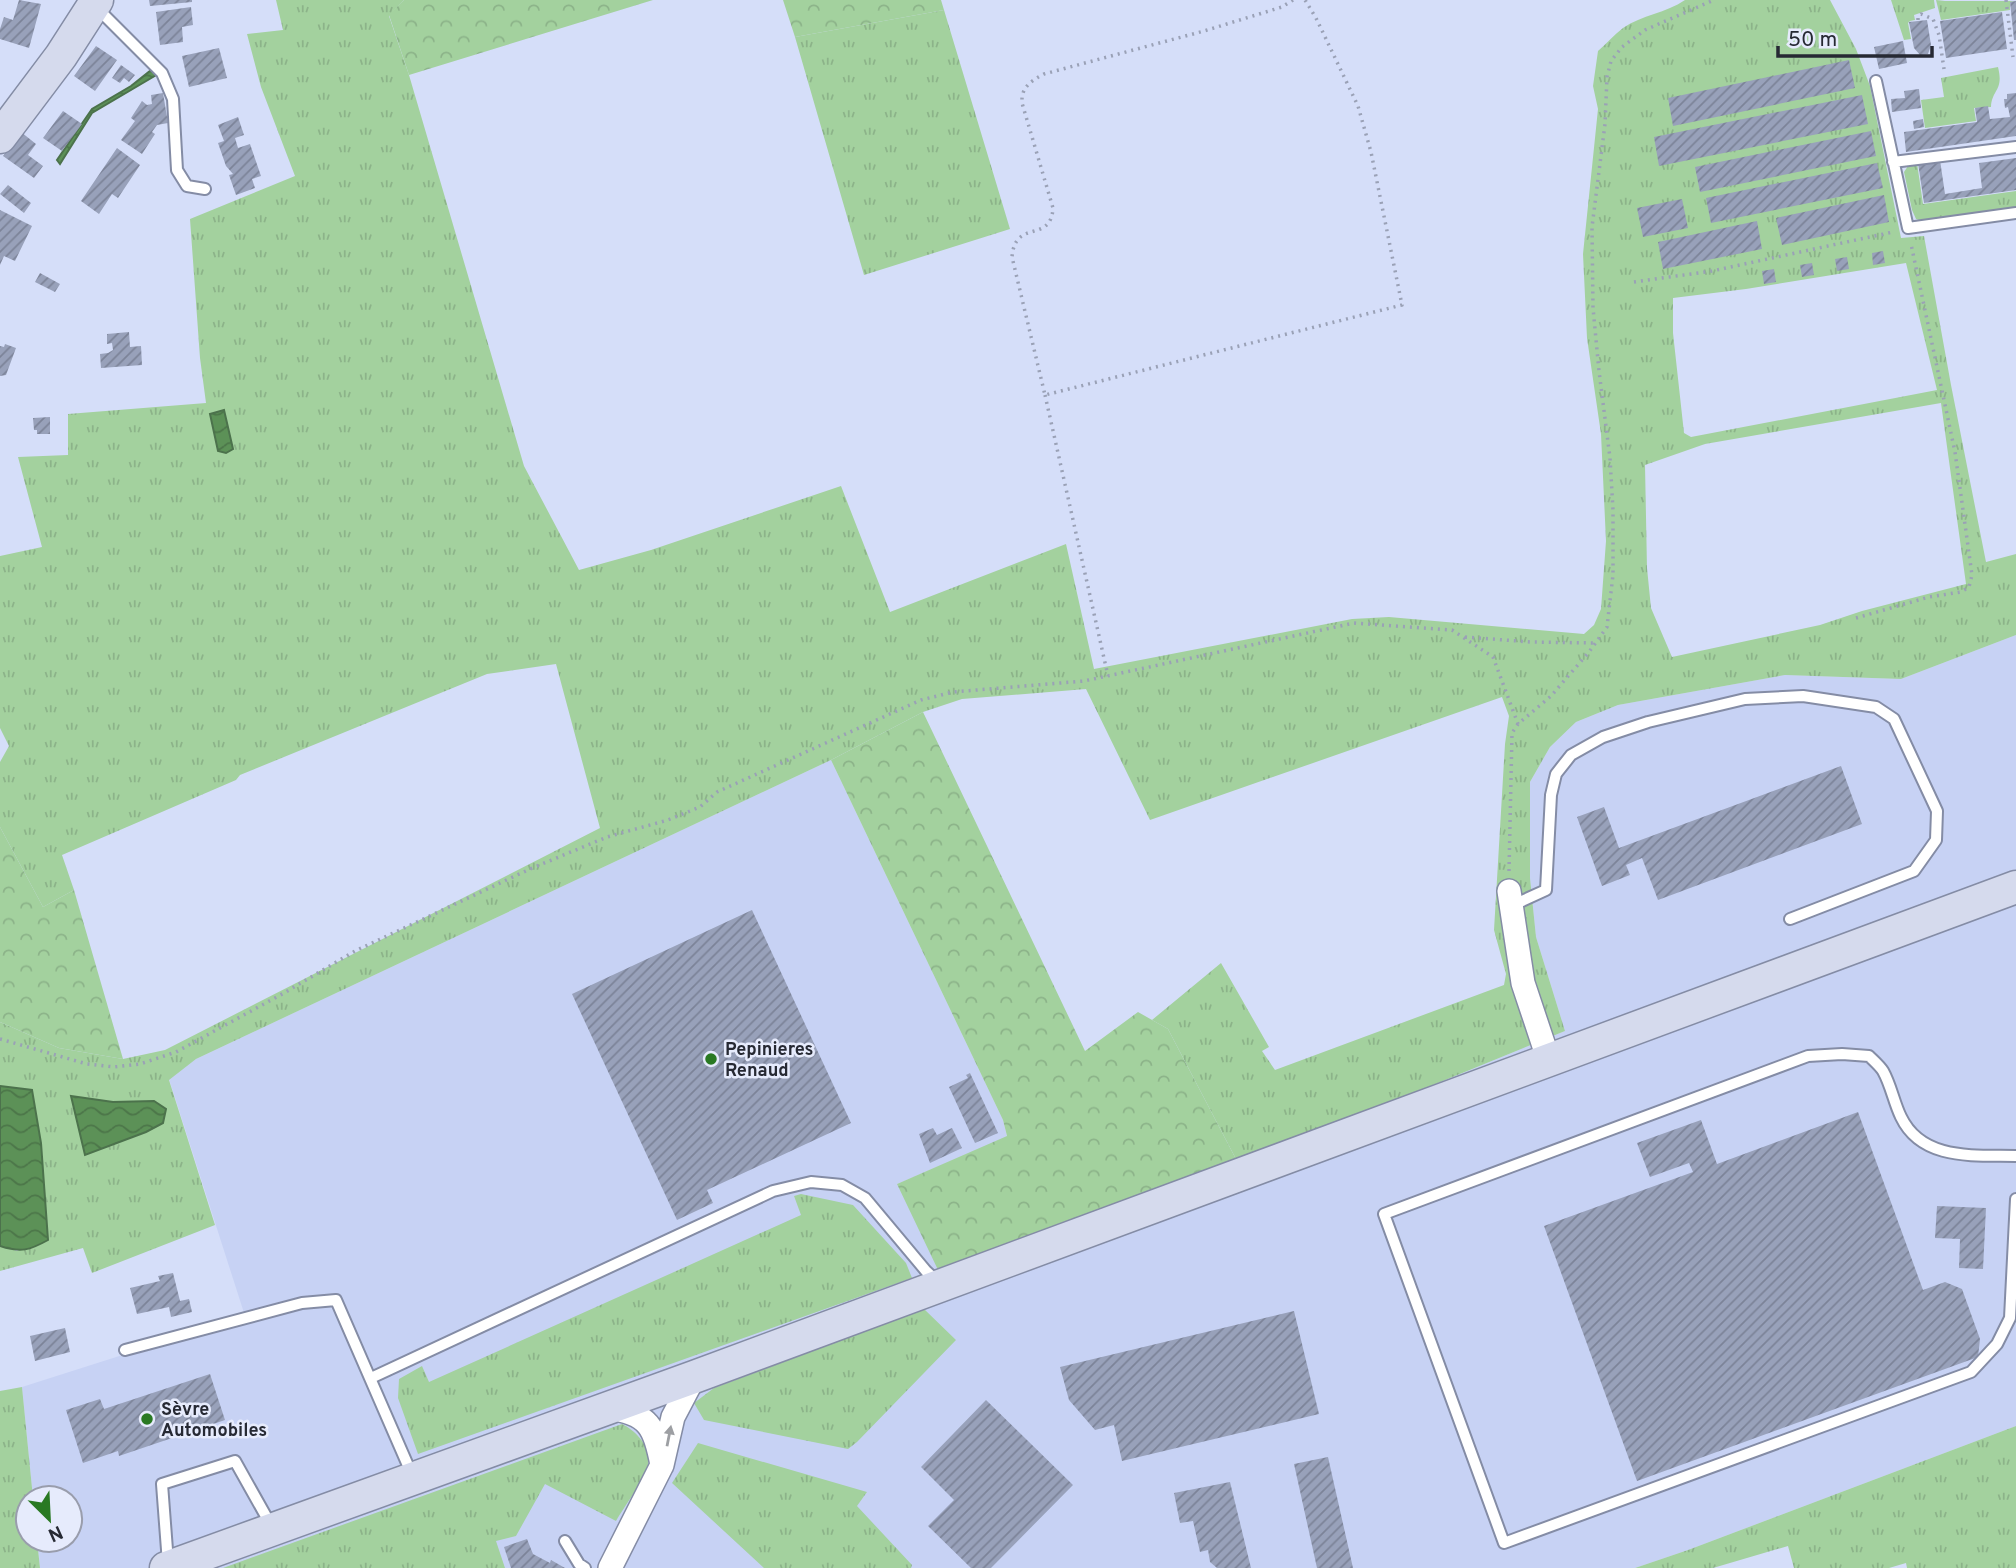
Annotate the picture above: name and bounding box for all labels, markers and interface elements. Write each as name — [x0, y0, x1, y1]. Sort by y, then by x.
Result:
scale bar — [1778, 14, 1932, 58]
text: 50 m — [1788, 27, 1837, 54]
place label: Pepinieres Renaud — [725, 1039, 813, 1083]
marker: Pepinieres Renaud — [703, 1051, 719, 1067]
place label: Sèvre Automobiles — [161, 1399, 267, 1443]
marker: Sèvre Automobiles — [139, 1411, 155, 1427]
one-way arrow — [664, 1425, 675, 1447]
north arrow — [14, 1484, 84, 1554]
text: N — [44, 1519, 66, 1546]

